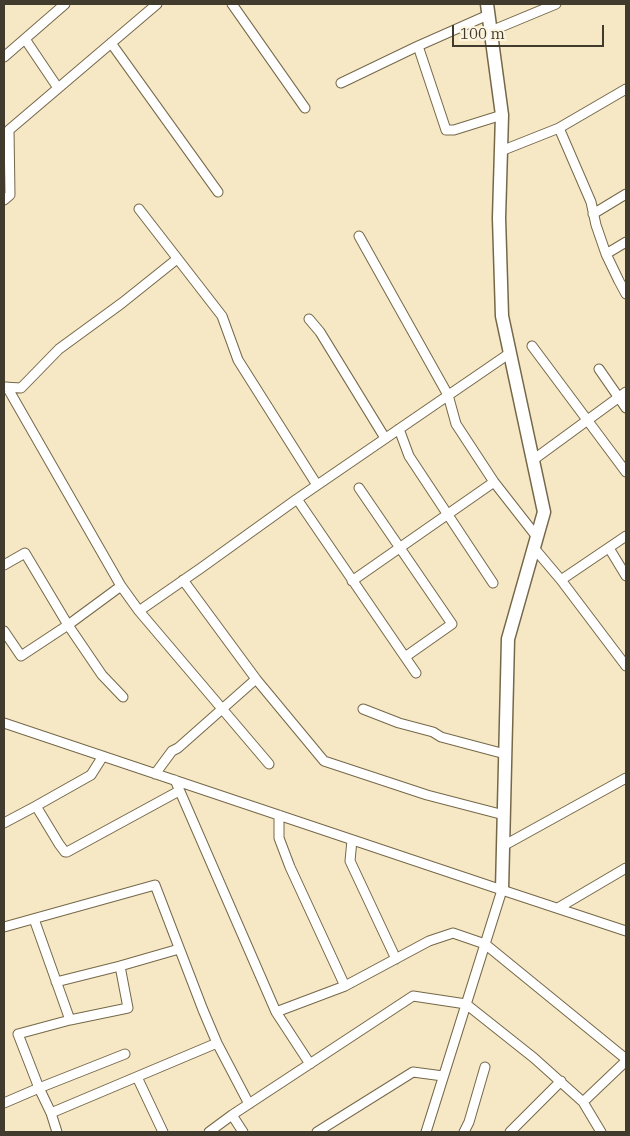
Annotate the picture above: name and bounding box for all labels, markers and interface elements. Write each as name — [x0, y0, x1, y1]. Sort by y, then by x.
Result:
scale bar — [455, 15, 608, 47]
text: 100 m — [460, 24, 505, 43]

